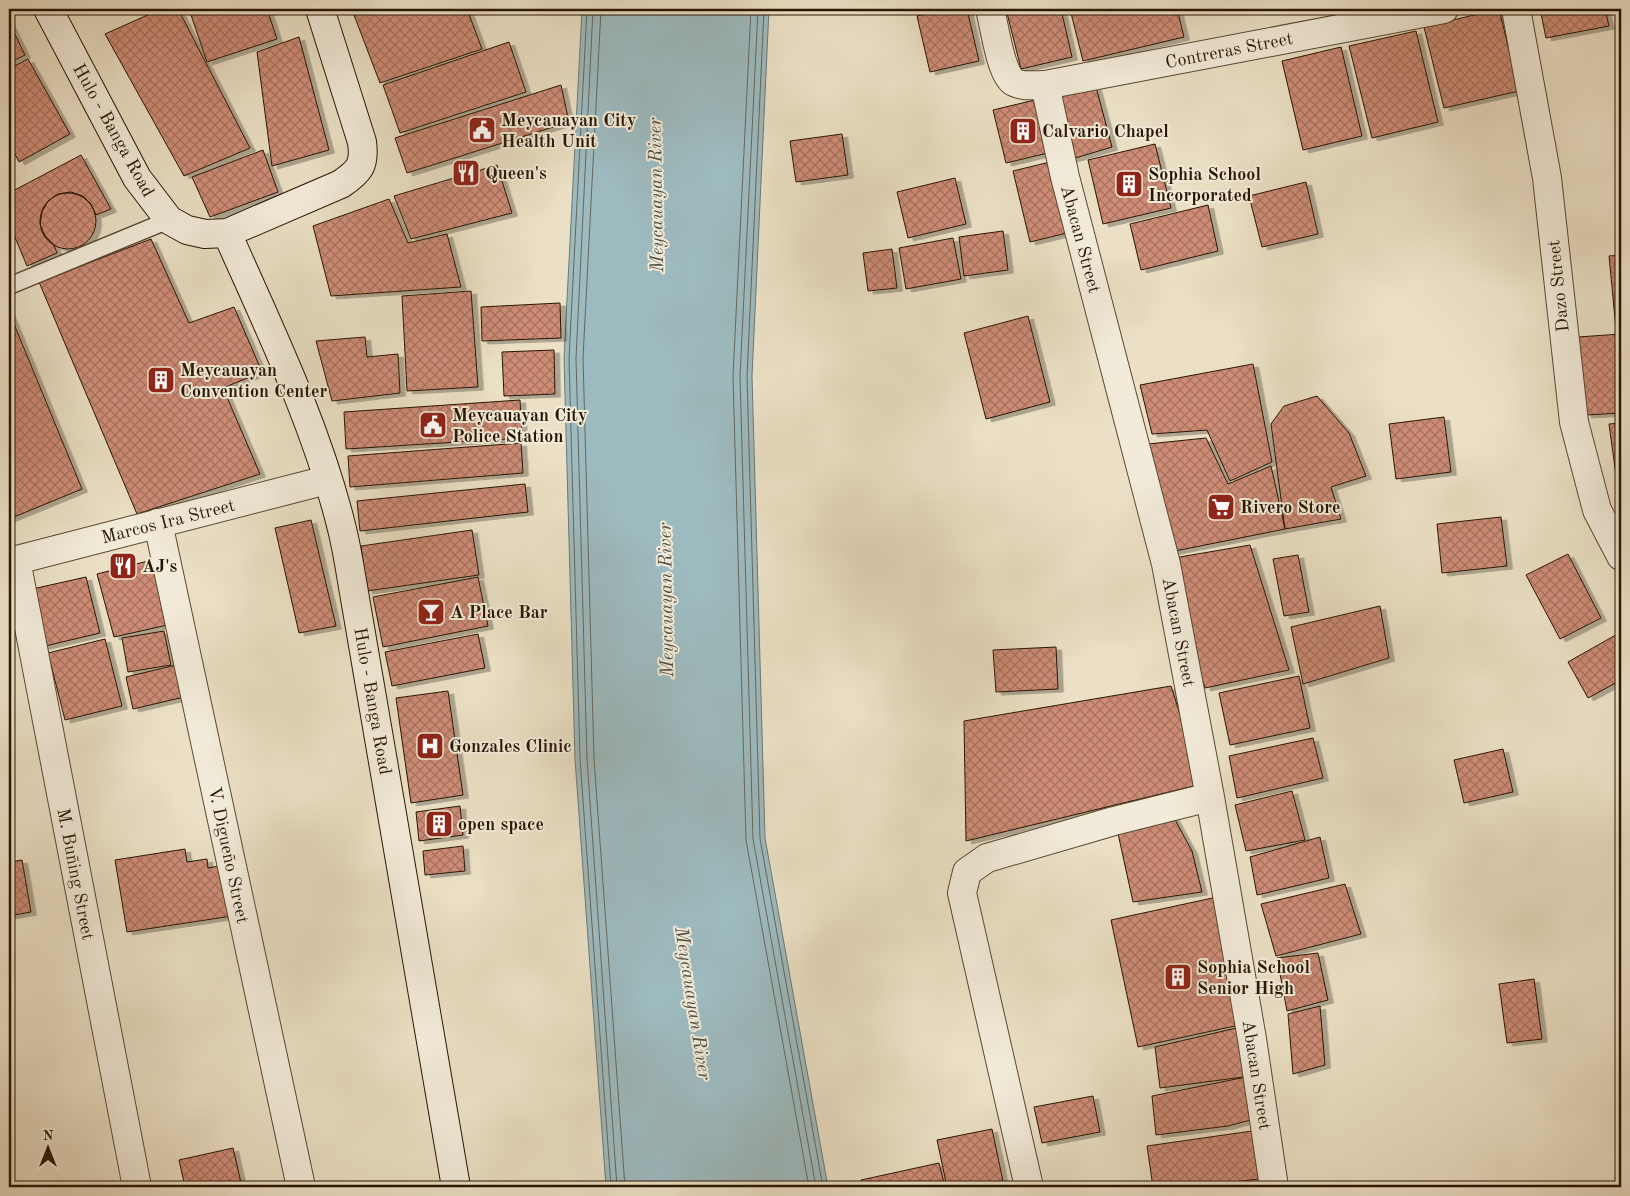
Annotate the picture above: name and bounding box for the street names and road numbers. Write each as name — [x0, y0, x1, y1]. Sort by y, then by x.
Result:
street label: Contreras Street — [1164, 30, 1294, 72]
street label: Hulo - Banga Road — [69, 61, 157, 200]
street label: Abacan Street — [1057, 183, 1103, 295]
street label: Dazo Street — [1545, 239, 1573, 333]
street label: Marcos Ira Street — [100, 497, 237, 547]
street label: Abacan Street — [1159, 576, 1197, 688]
street label: Hulo - Banga Road — [350, 626, 394, 776]
street label: V. Digueño Street — [205, 785, 251, 925]
street label: M. Buñing Street — [53, 807, 97, 942]
street label: Abacan Street — [1238, 1019, 1274, 1131]

